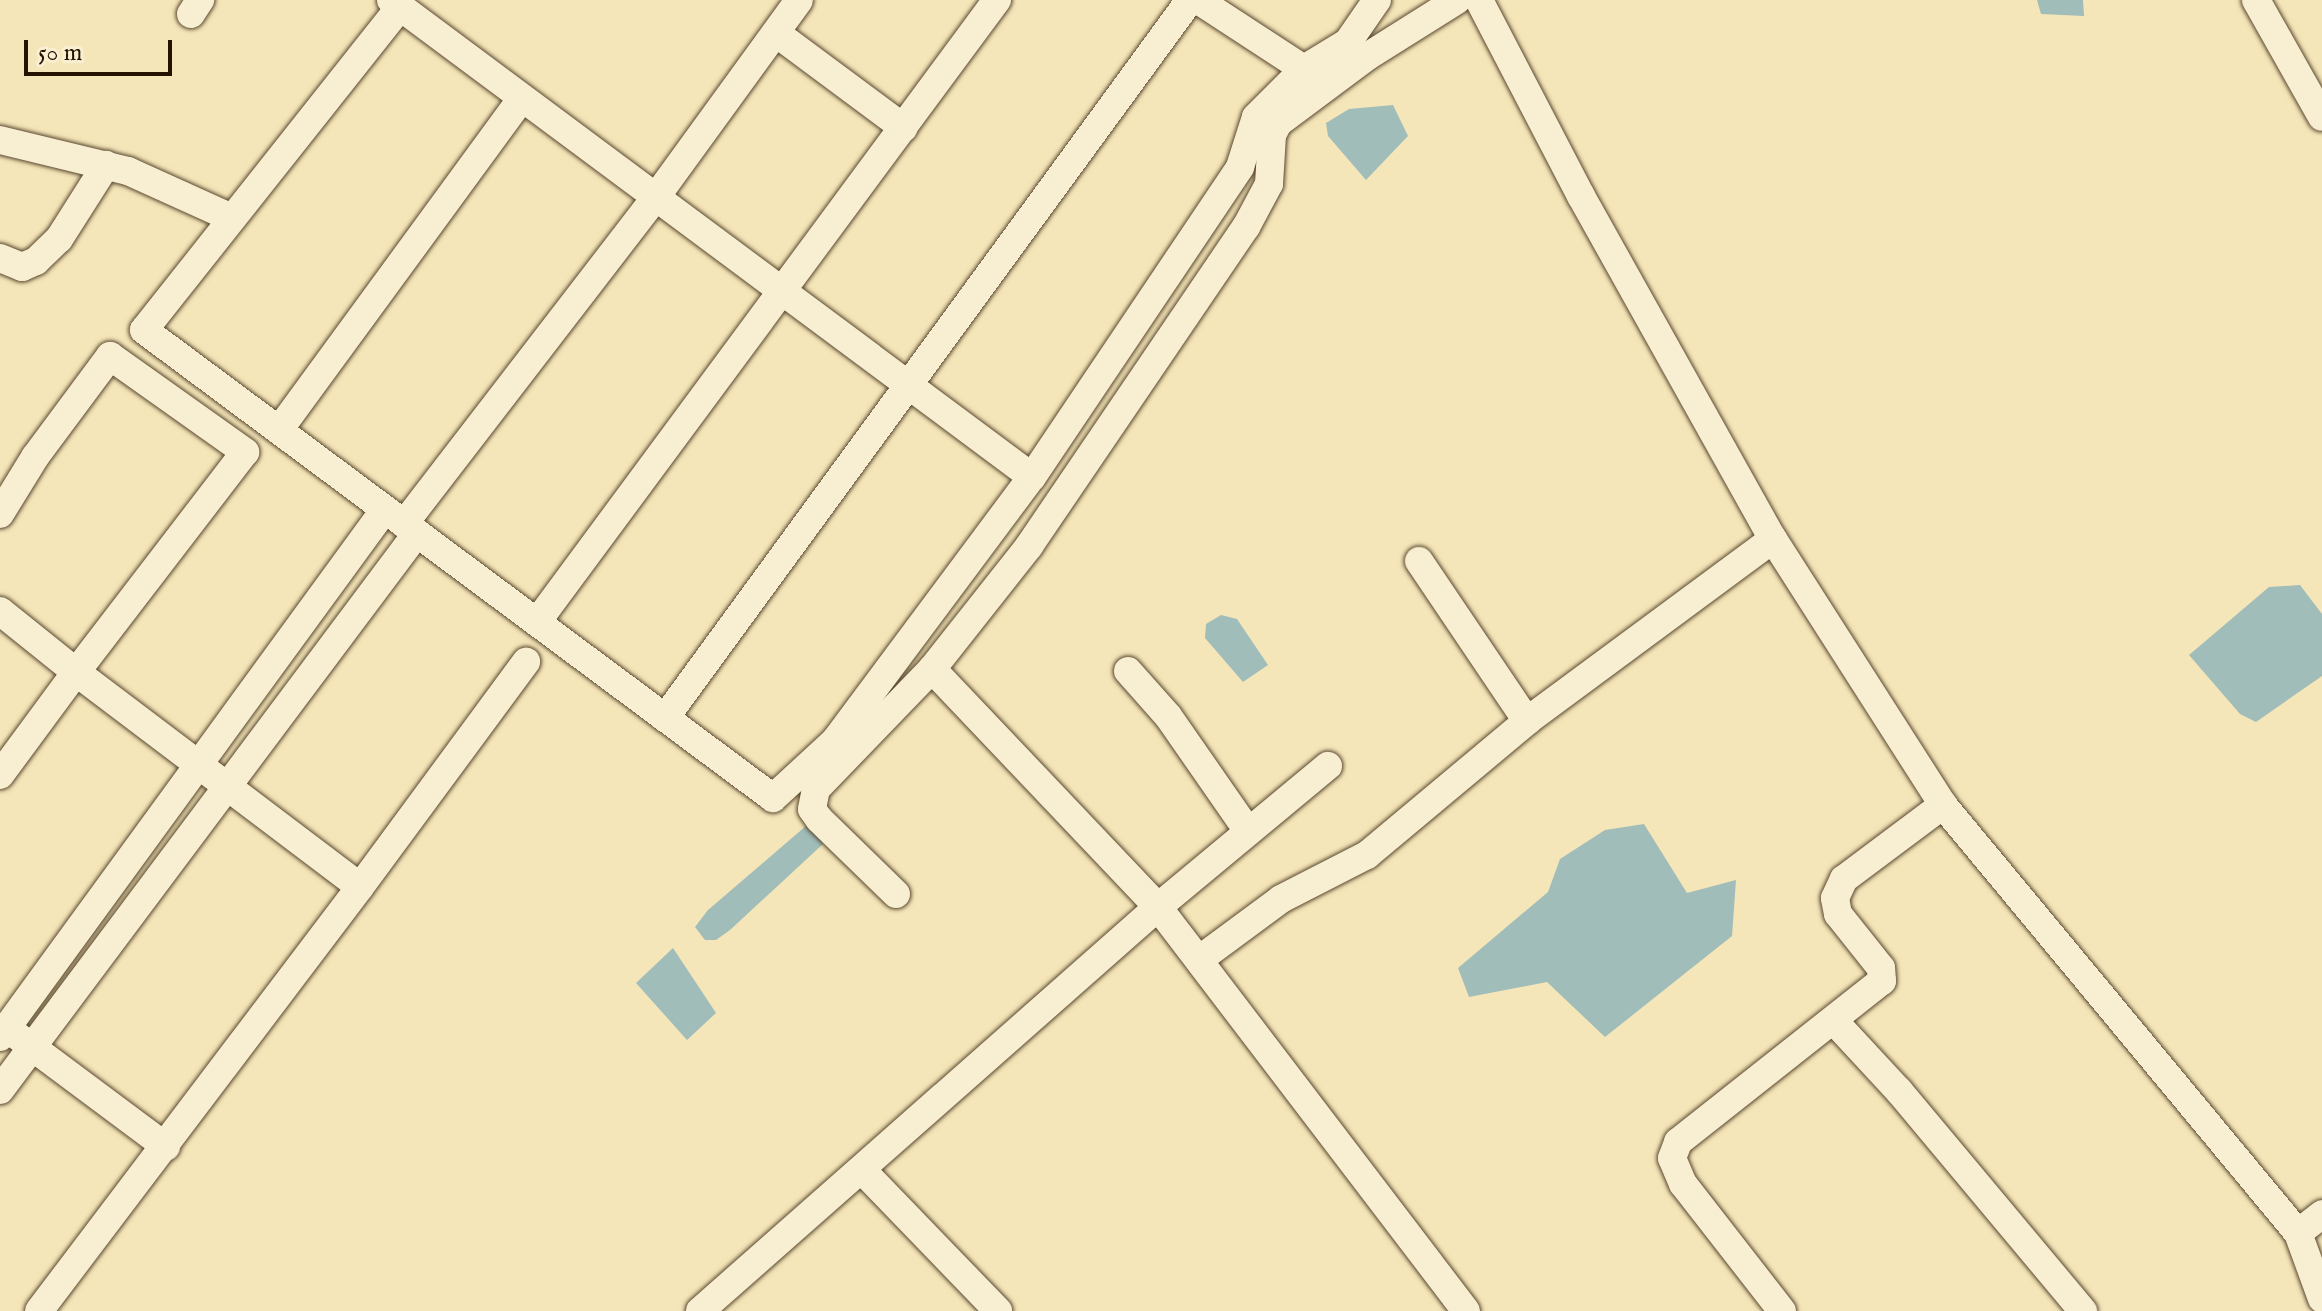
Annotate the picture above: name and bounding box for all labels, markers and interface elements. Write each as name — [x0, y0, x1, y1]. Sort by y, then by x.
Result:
scale bar — [28, 24, 176, 74]
text: 50 m — [38, 38, 82, 69]

